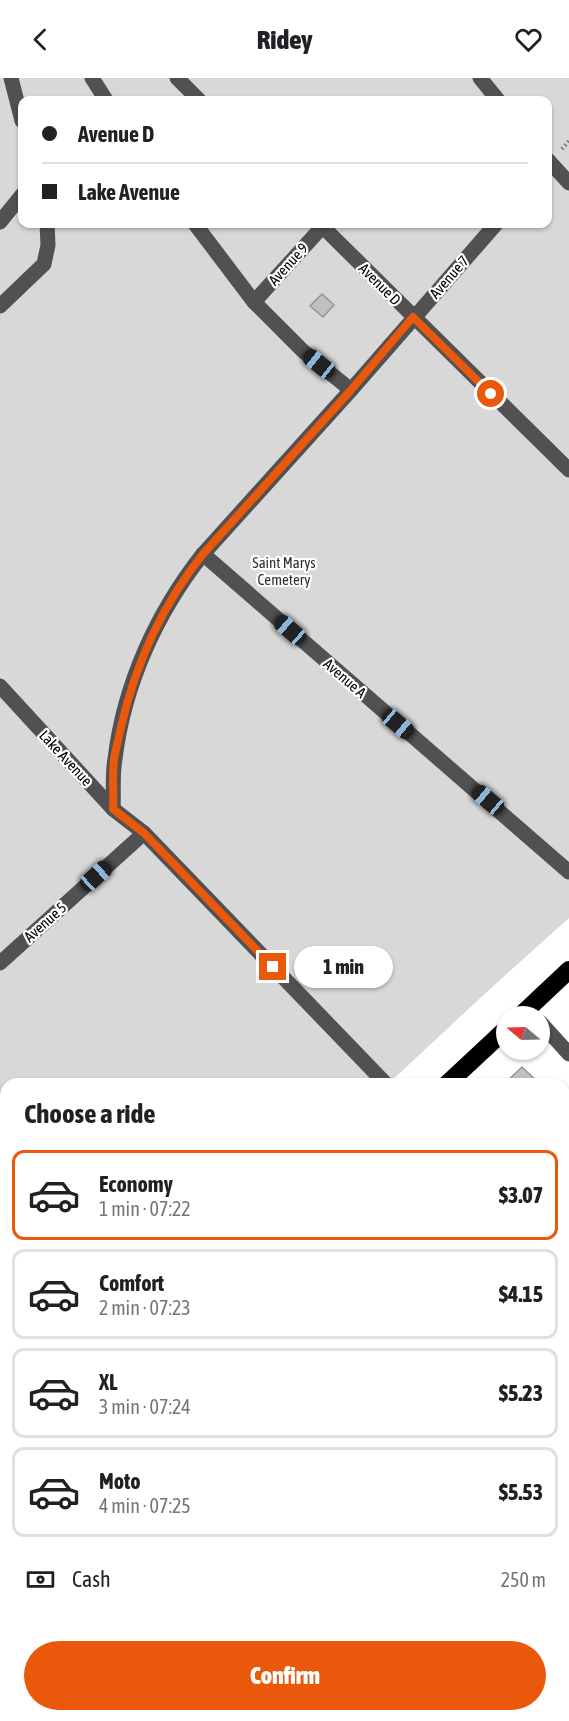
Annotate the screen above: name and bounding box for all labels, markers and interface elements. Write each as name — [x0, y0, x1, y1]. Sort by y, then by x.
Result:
icon: back — [24, 23, 57, 56]
icon: heart — [512, 23, 545, 56]
text: Ridey — [257, 24, 312, 55]
text: Avenue D — [78, 121, 154, 147]
text: Lake Avenue — [78, 179, 180, 205]
street label: Avenue 9 — [265, 239, 311, 289]
street label: Avenue 7 — [426, 252, 472, 302]
street label: Avenue D — [356, 260, 404, 308]
car — [299, 346, 339, 382]
route start — [477, 380, 504, 407]
park label: Saint Marys Cemetery — [252, 554, 316, 588]
car — [271, 611, 309, 649]
street label: Avenue A — [320, 655, 370, 702]
car — [378, 706, 418, 742]
street label: Lake Avenue — [36, 727, 96, 789]
car — [468, 782, 508, 818]
car — [77, 857, 115, 895]
street label: Avenue 5 — [20, 899, 70, 945]
callout: 1 min — [294, 946, 393, 988]
route end — [259, 953, 286, 980]
text: 1 min — [323, 955, 364, 978]
north arrow — [496, 1006, 550, 1060]
map controls — [496, 1006, 550, 1060]
text: Choose a ride — [24, 1098, 156, 1129]
icon: car — [27, 1168, 81, 1222]
text: Economy — [99, 1171, 173, 1197]
text: $3.07 — [499, 1182, 543, 1208]
text: 1 min · 07:22 — [99, 1197, 191, 1220]
icon: car — [27, 1267, 81, 1321]
text: Comfort — [99, 1270, 164, 1296]
text: $4.15 — [499, 1281, 543, 1307]
text: 2 min · 07:23 — [99, 1296, 191, 1319]
icon: car — [27, 1366, 81, 1420]
text: XL — [99, 1369, 117, 1395]
text: $5.23 — [499, 1380, 543, 1406]
text: 3 min · 07:24 — [99, 1395, 191, 1418]
icon: car — [27, 1465, 81, 1519]
text: Moto — [99, 1468, 141, 1494]
text: $5.53 — [499, 1479, 543, 1505]
text: 4 min · 07:25 — [99, 1494, 191, 1517]
icon: cash — [24, 1563, 57, 1596]
text: Cash — [72, 1566, 111, 1592]
text: 250 m — [501, 1568, 546, 1591]
button: Confirm — [24, 1641, 546, 1710]

